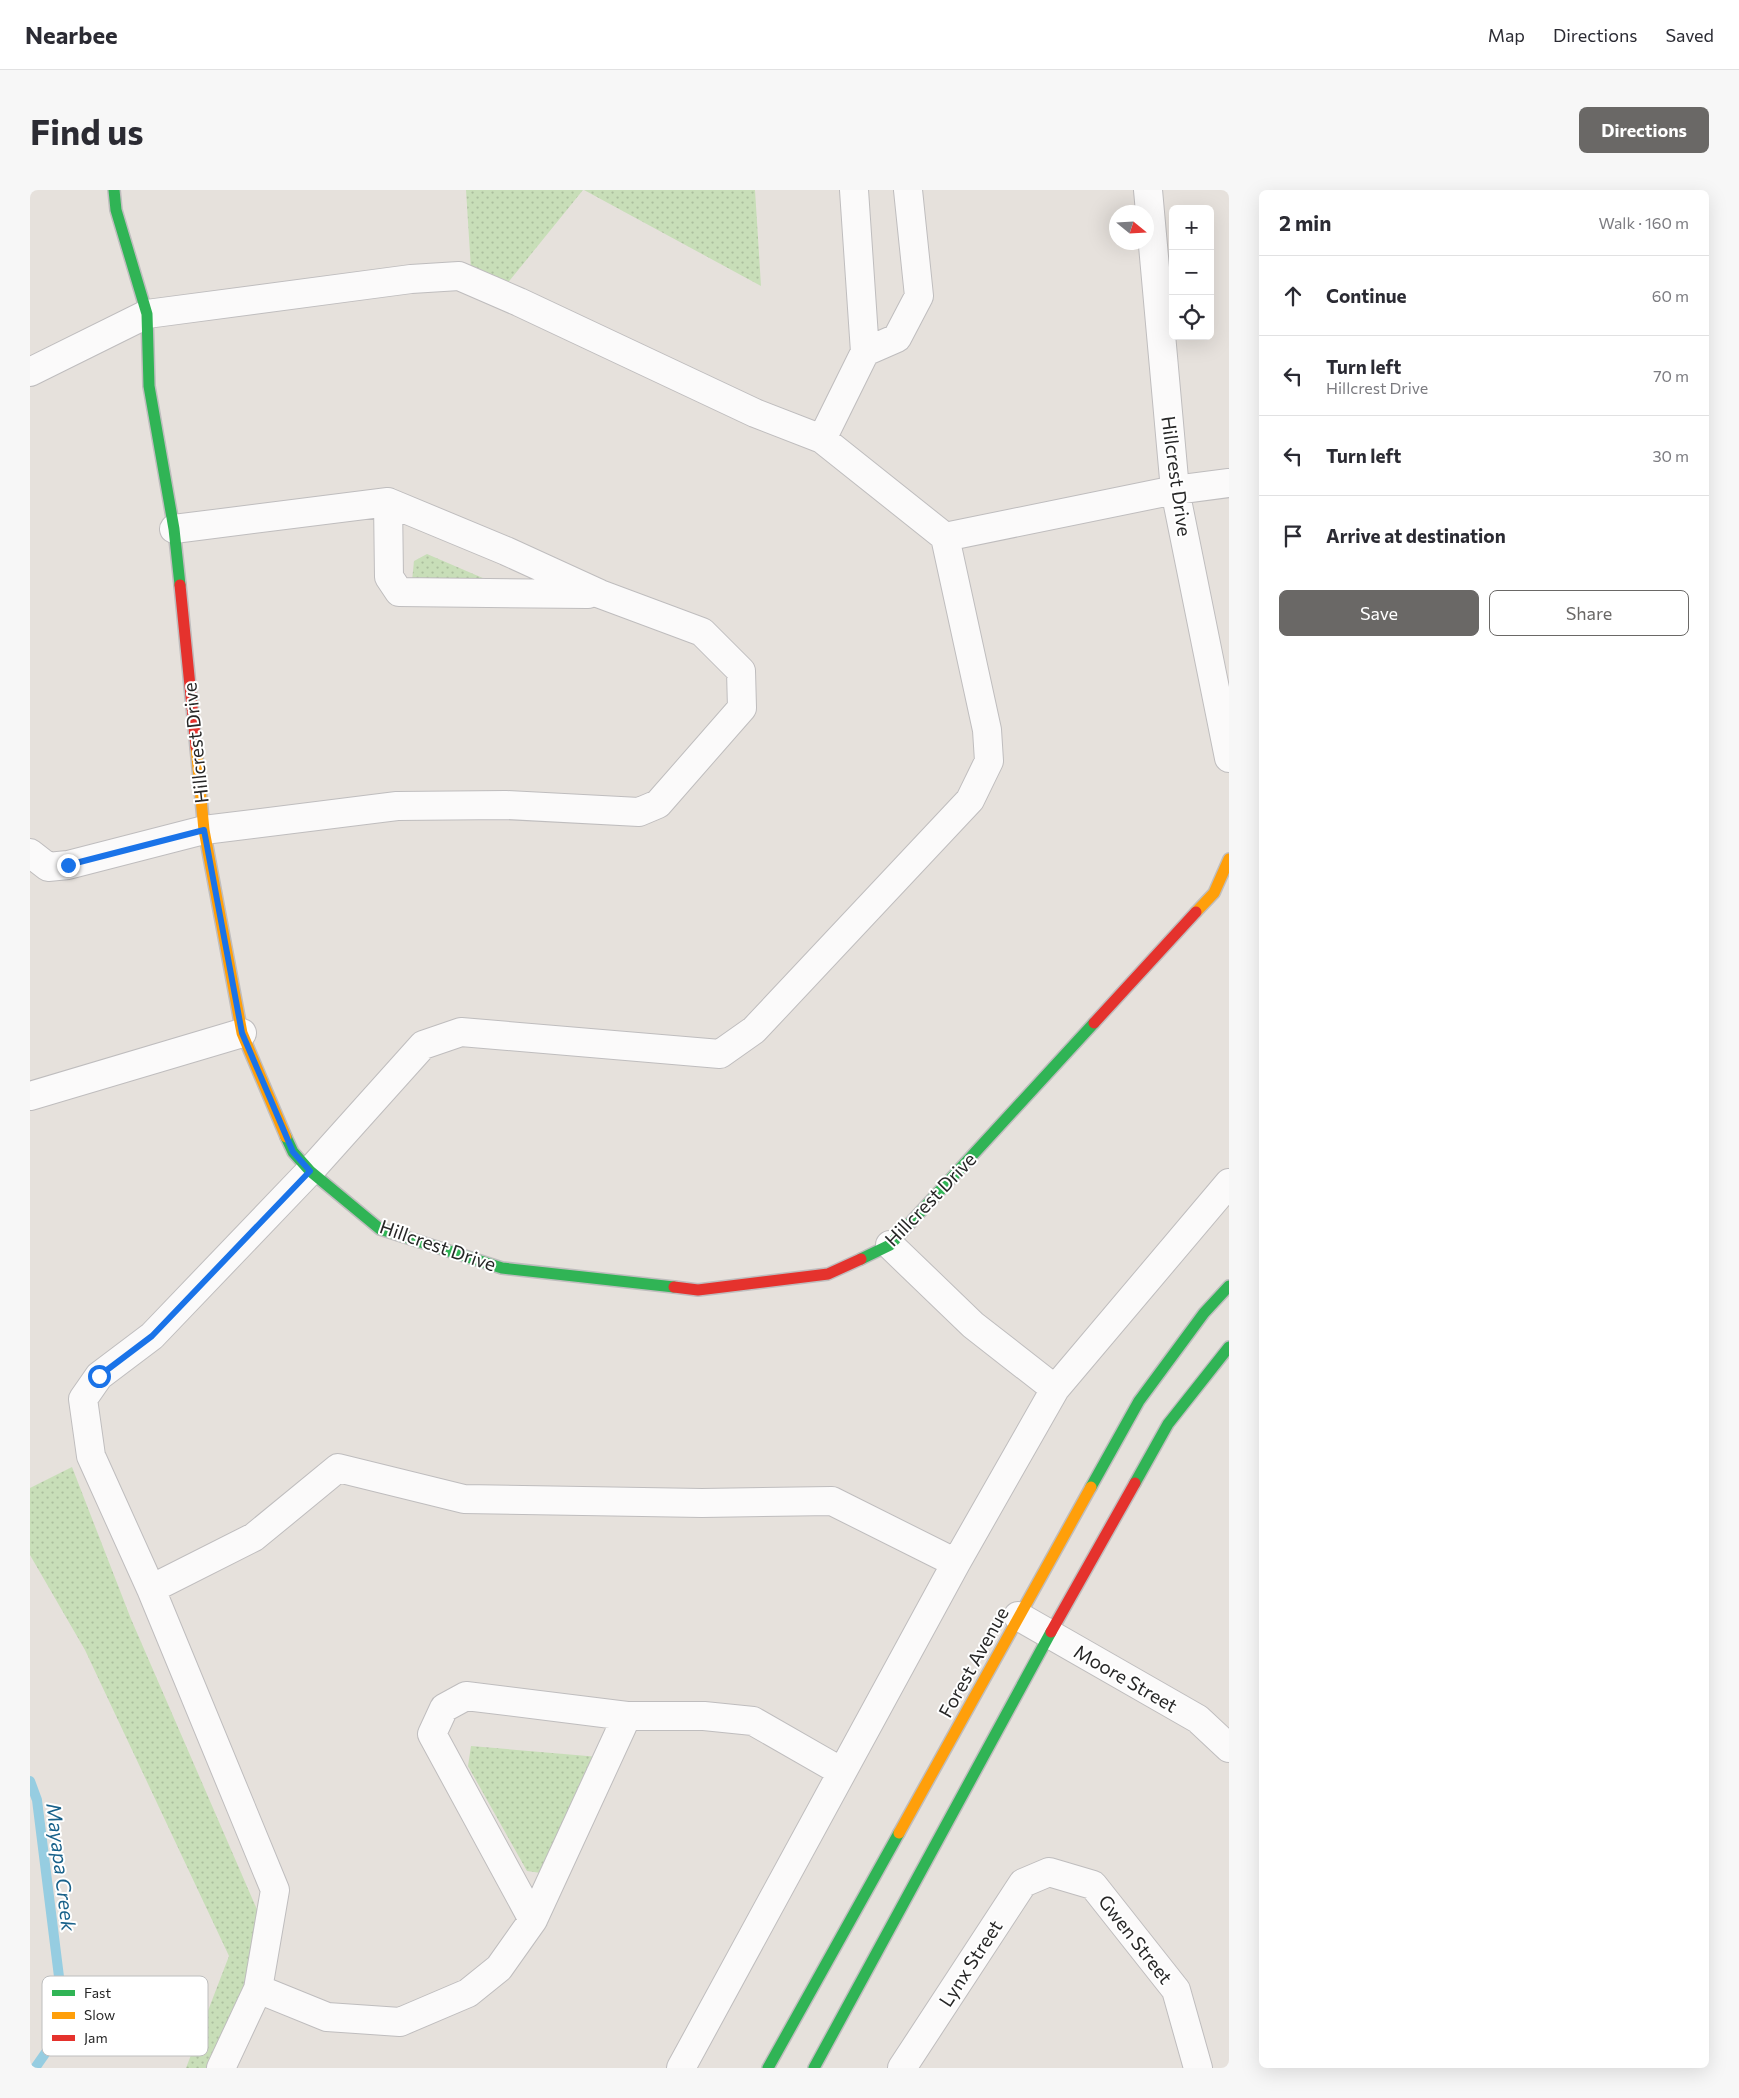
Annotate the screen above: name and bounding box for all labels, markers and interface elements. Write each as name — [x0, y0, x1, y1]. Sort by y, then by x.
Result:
text: Nearbee — [25, 20, 118, 49]
text: Map — [1488, 24, 1525, 46]
text: Directions — [1553, 24, 1637, 46]
text: Saved — [1665, 24, 1714, 46]
button: Directions — [1579, 107, 1709, 153]
text: Find us — [30, 109, 144, 152]
north arrow — [1109, 205, 1154, 250]
map controls — [1169, 205, 1214, 340]
button: + — [1169, 205, 1214, 250]
text: 2 min — [1279, 210, 1331, 235]
text: Walk · 160 m — [1599, 213, 1689, 232]
button: − — [1169, 250, 1214, 295]
icon: ahead — [1279, 282, 1307, 310]
text: Continue — [1326, 284, 1406, 307]
text: 60 m — [1652, 286, 1689, 305]
button: locate — [1169, 295, 1214, 340]
text: Turn left — [1326, 355, 1401, 378]
icon: left — [1279, 362, 1307, 390]
text: 70 m — [1653, 366, 1689, 385]
text: Hillcrest Drive — [1326, 378, 1428, 397]
street label: Hillcrest Drive — [1157, 414, 1197, 538]
icon: left — [1279, 442, 1307, 470]
text: Turn left — [1326, 444, 1401, 467]
text: 30 m — [1652, 446, 1689, 465]
icon: arrive — [1279, 522, 1307, 550]
text: Arrive at destination — [1326, 524, 1506, 547]
button: Save — [1279, 590, 1479, 636]
button: Share — [1489, 590, 1689, 636]
street label: Hillcrest Drive — [177, 681, 213, 805]
route end — [57, 854, 80, 877]
street label: Hillcrest Drive — [880, 1147, 980, 1251]
street label: Hillcrest Drive — [377, 1214, 499, 1276]
route start — [88, 1365, 111, 1388]
street label: Forest Avenue — [933, 1603, 1013, 1721]
street label: Moore Street — [1070, 1639, 1182, 1717]
water label: Mayapa Creek — [42, 1802, 82, 1934]
street label: Gwen Street — [1094, 1890, 1178, 1988]
street label: Lynx Street — [934, 1915, 1007, 2011]
legend — [42, 1976, 208, 2056]
text: Fast — [84, 1984, 111, 2001]
text: Slow — [84, 2006, 115, 2023]
text: Jam — [84, 2029, 108, 2046]

